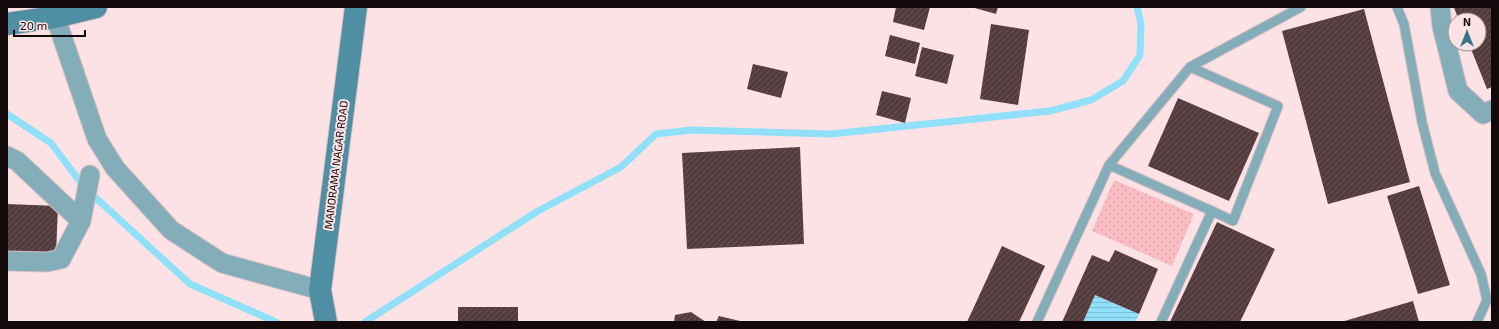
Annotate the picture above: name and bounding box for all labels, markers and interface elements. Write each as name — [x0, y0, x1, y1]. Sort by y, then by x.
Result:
scale bar — [14, 12, 85, 38]
north arrow — [1447, 12, 1487, 52]
text: N — [1463, 15, 1471, 28]
text: 20 m — [20, 18, 47, 32]
street label: MANORAMA NAGAR ROAD — [321, 100, 350, 230]

